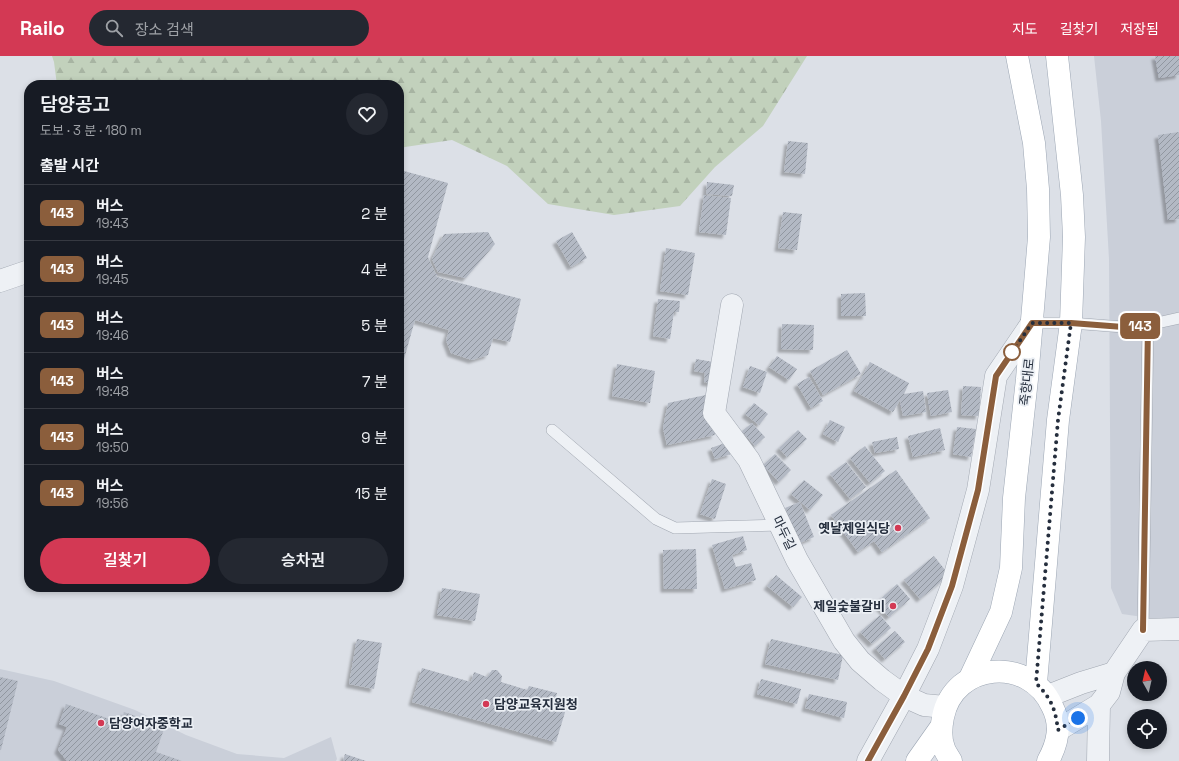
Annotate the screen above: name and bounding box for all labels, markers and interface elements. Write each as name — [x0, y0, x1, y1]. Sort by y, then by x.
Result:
search box — [89, 10, 369, 46]
text: Railo — [20, 16, 65, 41]
icon: search — [103, 17, 125, 39]
text: 장소 검색 — [135, 20, 194, 39]
text: 지도 — [1012, 20, 1038, 38]
text: 길찾기 — [1060, 20, 1098, 38]
text: 저장됨 — [1120, 20, 1159, 38]
text: 담양공고 — [40, 92, 110, 117]
button: heart — [346, 93, 388, 135]
text: 도보 · 3 분 · 180 m — [40, 122, 142, 139]
text: 출발 시간 — [40, 156, 99, 175]
text: 버스 — [96, 196, 124, 215]
text: 143 — [50, 204, 74, 222]
text: 2 분 — [361, 204, 388, 223]
text: 19:43 — [96, 215, 129, 232]
text: 버스 — [96, 252, 124, 271]
text: 143 — [50, 260, 74, 278]
text: 4 분 — [361, 260, 388, 279]
text: 19:45 — [96, 271, 129, 288]
text: 버스 — [96, 308, 124, 327]
line badge: 143 — [1117, 313, 1163, 339]
text: 143 — [50, 316, 74, 334]
text: 5 분 — [361, 316, 388, 335]
text: 143 — [1128, 317, 1152, 335]
text: 19:46 — [96, 327, 129, 344]
unlabelled marker — [1003, 343, 1021, 361]
street label: 죽향대로 — [1016, 357, 1038, 407]
text: 버스 — [96, 364, 124, 383]
text: 143 — [50, 372, 74, 390]
text: 7 분 — [362, 372, 388, 391]
text: 19:48 — [96, 383, 129, 400]
text: 버스 — [96, 420, 124, 439]
text: 143 — [50, 428, 74, 446]
text: 9 분 — [361, 428, 388, 447]
text: 19:50 — [96, 439, 129, 456]
text: 버스 — [96, 476, 124, 495]
text: 143 — [50, 484, 74, 502]
text: 15 분 — [355, 484, 388, 503]
text: 19:56 — [96, 495, 128, 512]
street label: 마두길 — [768, 513, 800, 553]
place label: 옛날제일식당 — [818, 520, 890, 537]
marker: 옛날제일식당 — [893, 523, 903, 533]
button: 길찾기 — [40, 538, 210, 584]
button: 승차권 — [218, 538, 388, 584]
place label: 제일숯불갈비 — [813, 598, 885, 615]
marker: 제일숯불갈비 — [888, 601, 898, 611]
north arrow — [1127, 661, 1167, 701]
map controls — [1127, 661, 1167, 749]
place label: 담양교육지원청 — [494, 696, 578, 713]
marker: 담양교육지원청 — [481, 699, 491, 709]
your location — [1068, 708, 1088, 728]
button: locate — [1127, 709, 1167, 749]
place label: 담양여자중학교 — [109, 715, 193, 732]
marker: 담양여자중학교 — [96, 718, 106, 728]

